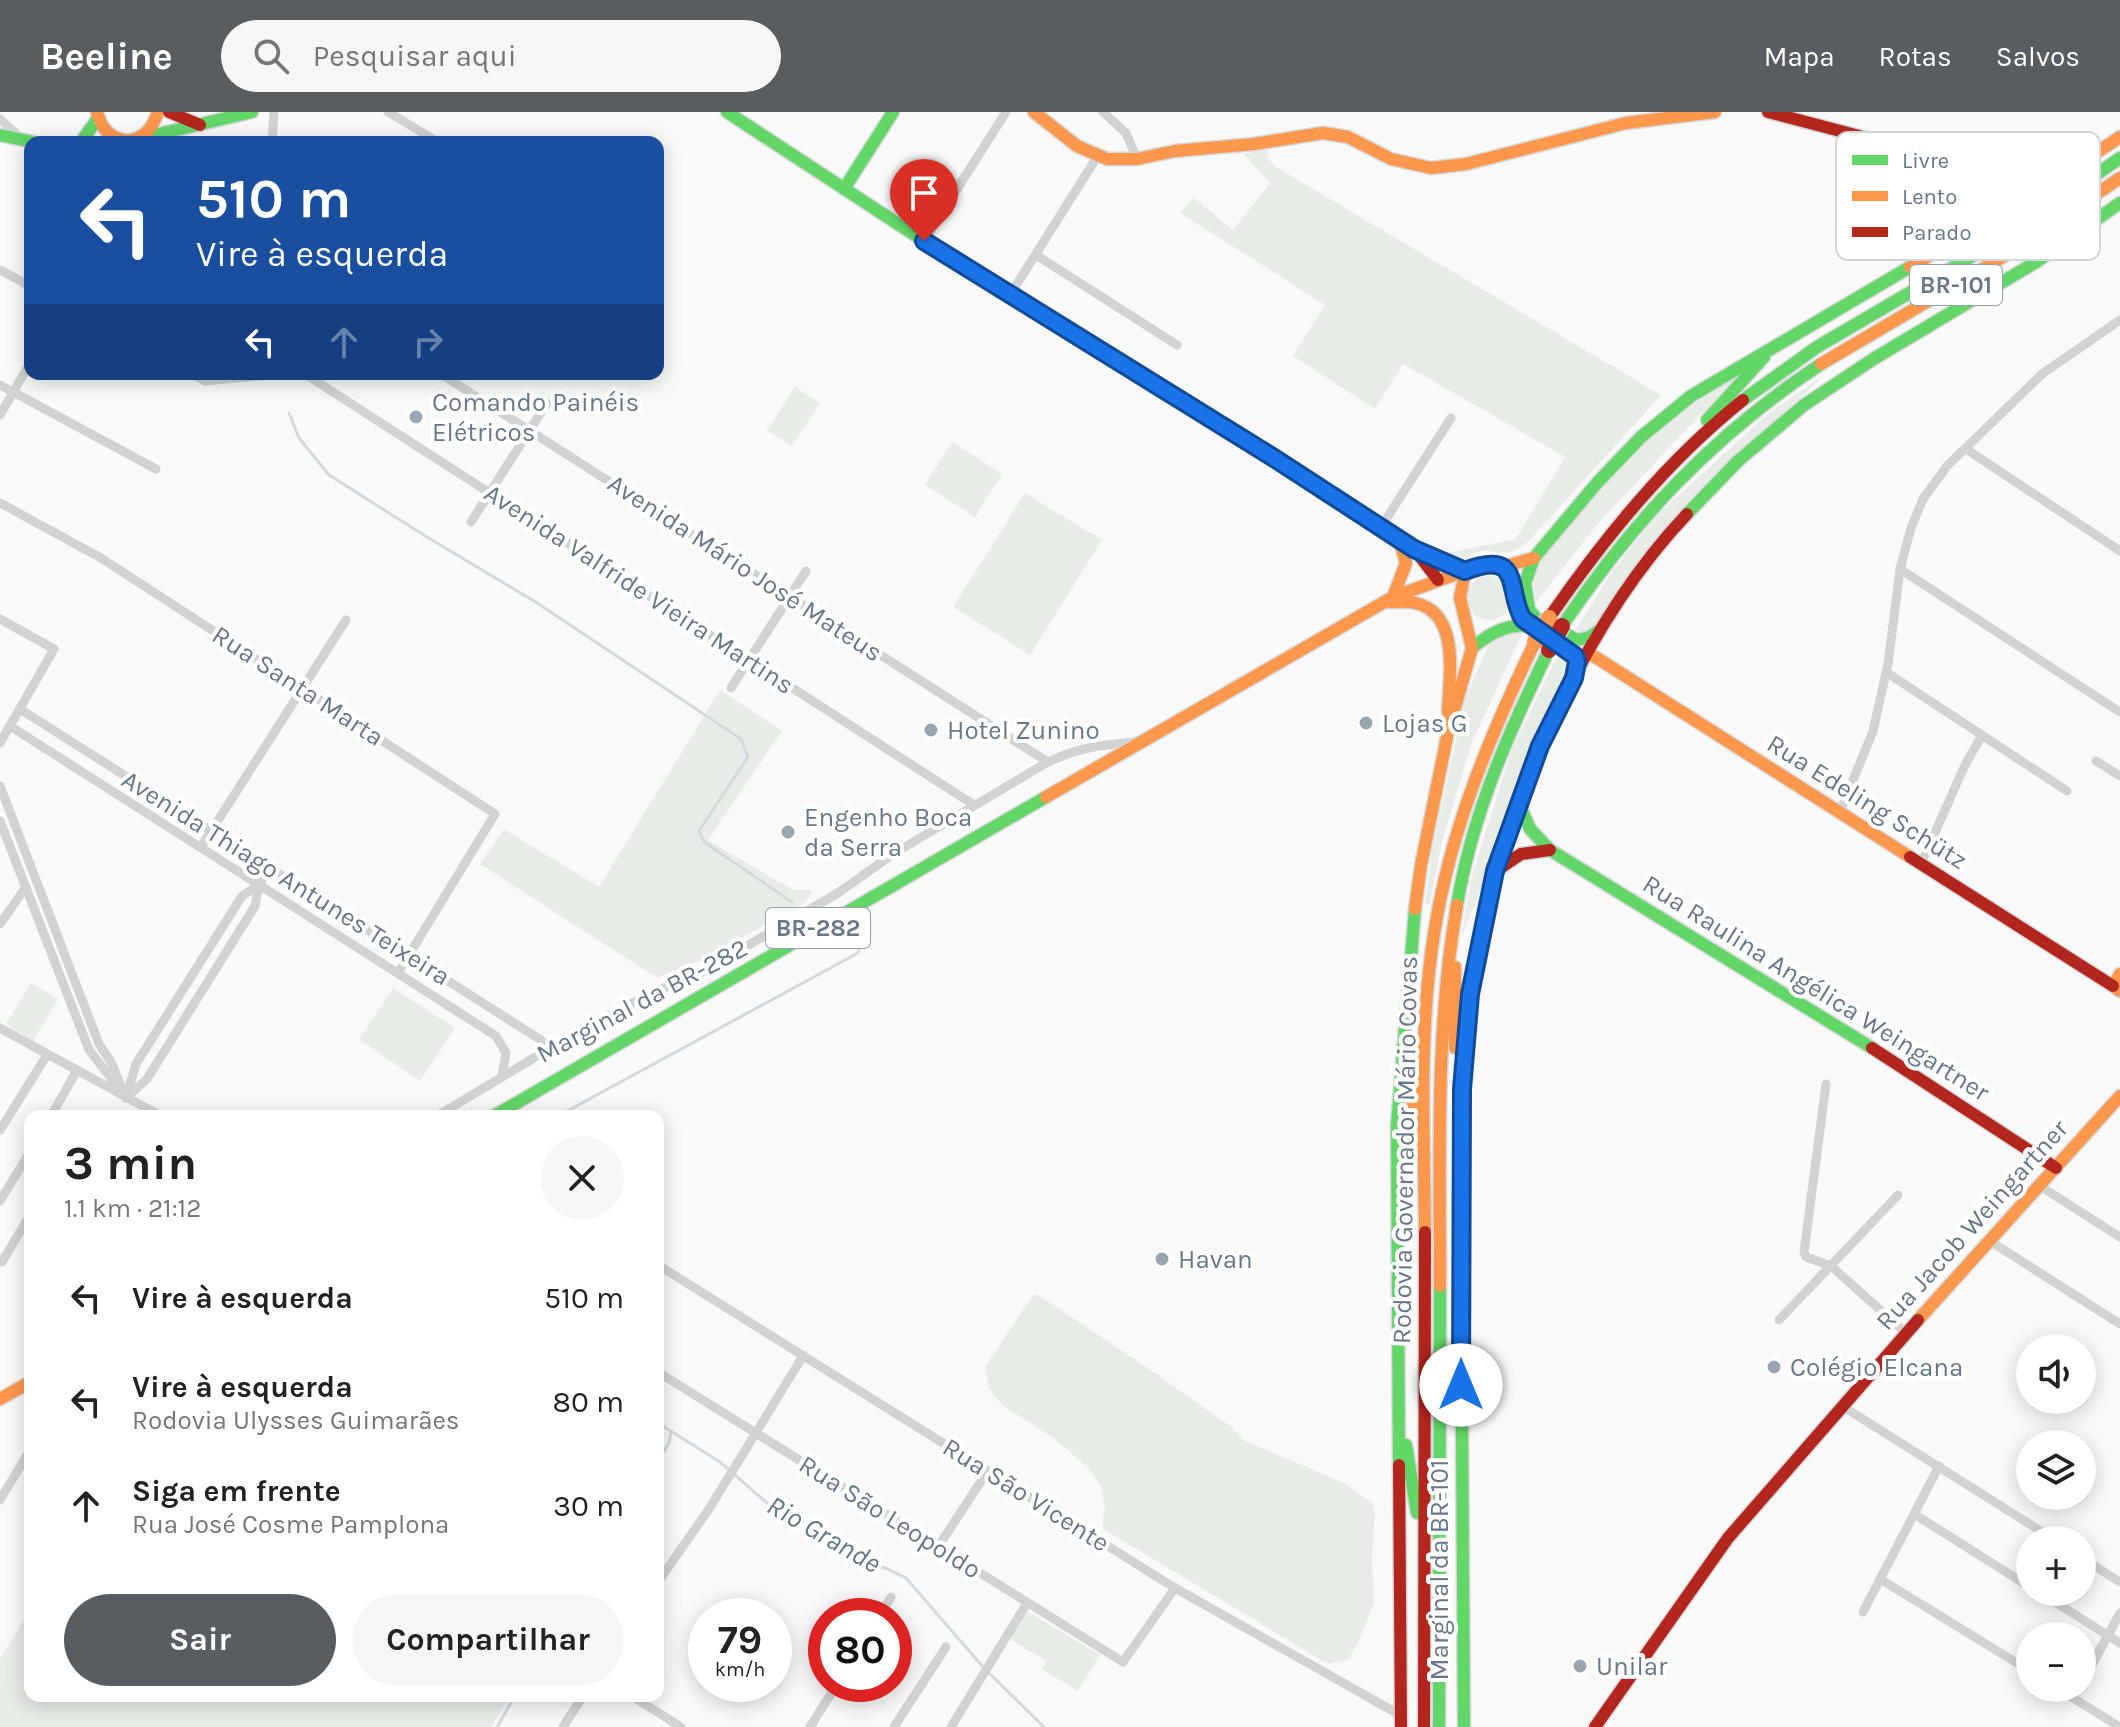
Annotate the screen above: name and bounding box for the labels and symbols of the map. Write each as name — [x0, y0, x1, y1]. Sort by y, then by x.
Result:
legend — [1836, 132, 2100, 260]
text: Livre — [1902, 148, 1949, 174]
pin — [890, 159, 958, 241]
text: Lento — [1902, 184, 1957, 210]
text: Parado — [1902, 220, 1971, 246]
road number: BR-101 — [1910, 265, 2002, 305]
place label: Comando Painéis Elétricos — [432, 387, 639, 448]
marker: Comando Painéis Elétricos — [407, 408, 425, 426]
street label: Avenida Mário José Mateus — [602, 468, 888, 668]
street label: Avenida Valfride Vieira Martins — [479, 477, 799, 701]
street label: Rua Santa Marta — [207, 619, 389, 753]
place label: Lojas G — [1382, 708, 1467, 739]
marker: Lojas G — [1357, 714, 1375, 732]
place label: Hotel Zunino — [947, 715, 1100, 746]
marker: Hotel Zunino — [922, 721, 940, 739]
street label: Rua Edeling Schütz — [1761, 728, 1973, 876]
street label: Avenida Thiago Antunes Teixeira — [116, 764, 456, 992]
place label: Engenho Boca da Serra — [804, 802, 972, 863]
marker: Engenho Boca da Serra — [779, 823, 797, 841]
street label: Rua Raulina Angélica Weingartner — [1637, 868, 1995, 1108]
road number: BR-282 — [766, 908, 870, 948]
street label: Marginal da BR-282 — [531, 932, 753, 1070]
street label: Rodovia Governador Mário Covas — [1386, 956, 1424, 1344]
street label: Rua Jacob Weingartner — [1869, 1113, 2075, 1336]
place label: Havan — [1178, 1244, 1253, 1275]
marker: Havan — [1153, 1250, 1171, 1268]
position arrow — [1419, 1343, 1503, 1427]
place label: Colégio Elcana — [1790, 1352, 1963, 1383]
marker: Colégio Elcana — [1765, 1358, 1783, 1376]
street label: Rua São Vicente — [937, 1431, 1115, 1559]
street label: Rua São Leopoldo — [793, 1449, 987, 1585]
street label: Marginal da BR-101 — [1424, 1460, 1455, 1680]
water label: Rio Grande — [761, 1488, 887, 1580]
speed limit sign: 80 — [808, 1598, 912, 1702]
place label: Unilar — [1596, 1651, 1668, 1682]
marker: Unilar — [1571, 1657, 1589, 1675]

